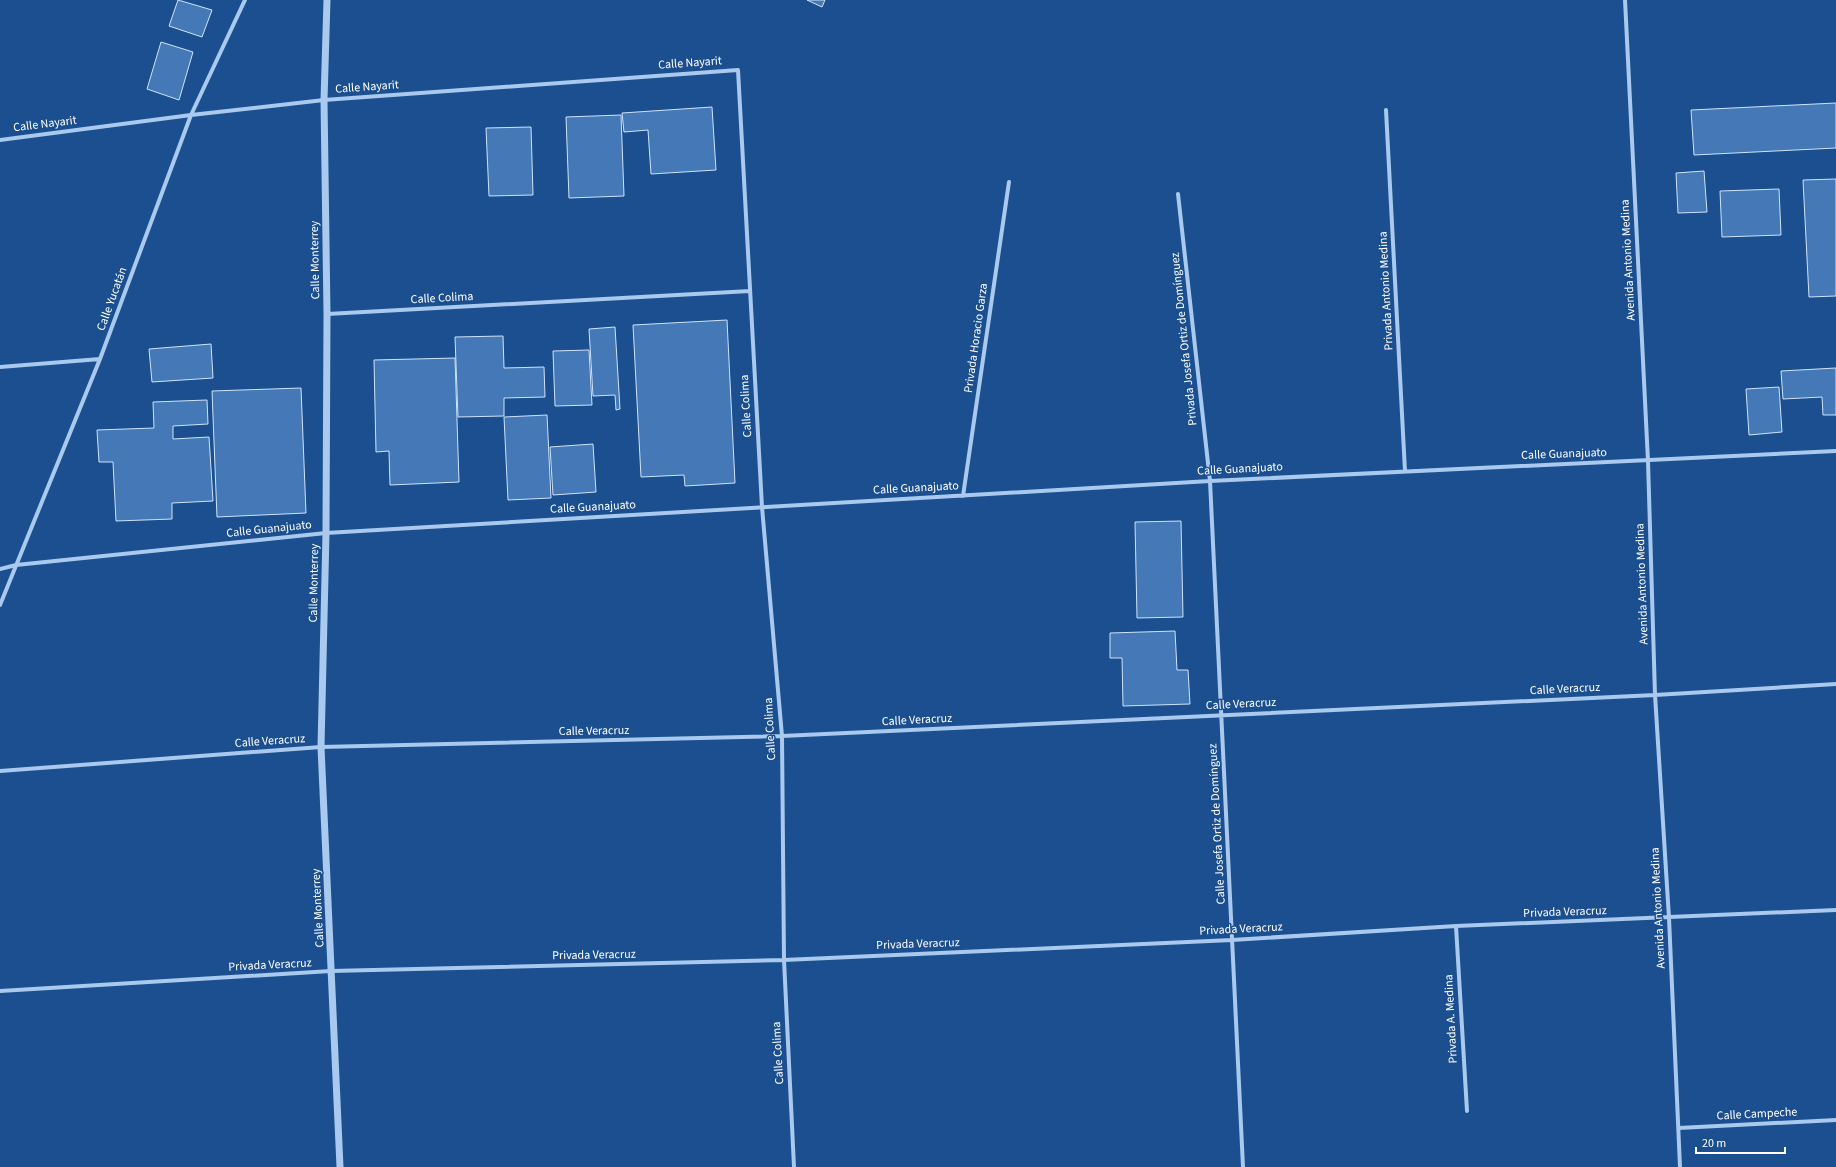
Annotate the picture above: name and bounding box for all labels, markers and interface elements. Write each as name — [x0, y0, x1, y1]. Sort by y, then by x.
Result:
street label: Calle Nayarit — [658, 52, 722, 74]
street label: Calle Nayarit — [335, 76, 399, 98]
street label: Calle Nayarit — [12, 112, 78, 136]
street label: Avenida Antonio Medina — [1616, 199, 1640, 321]
street label: Calle Monterrey — [306, 220, 324, 300]
street label: Privada Antonio Medina — [1374, 231, 1398, 351]
street label: Privada Josefa Ortiz de Domínguez — [1166, 252, 1202, 426]
street label: Calle Yucatán — [93, 265, 131, 333]
street label: Privada Horacio Garza — [960, 282, 992, 394]
street label: Calle Colima — [410, 288, 474, 308]
street label: Calle Colima — [736, 374, 756, 438]
street label: Calle Guanajuato — [1521, 444, 1607, 464]
street label: Calle Guanajuato — [1197, 458, 1283, 480]
street label: Calle Guanajuato — [873, 477, 959, 499]
street label: Calle Guanajuato — [550, 496, 636, 518]
street label: Calle Guanajuato — [225, 516, 313, 542]
street label: Avenida Antonio Medina — [1631, 523, 1653, 645]
street label: Calle Monterrey — [305, 543, 323, 623]
street label: Calle Veracruz — [1529, 679, 1601, 699]
street label: Calle Veracruz — [1205, 694, 1277, 714]
street label: Calle Colima — [760, 697, 780, 761]
street label: Calle Veracruz — [881, 710, 953, 730]
street label: Calle Veracruz — [559, 722, 629, 740]
street label: Calle Veracruz — [234, 730, 306, 752]
street label: Calle Josefa Ortiz de Domínguez — [1204, 743, 1230, 905]
street label: Avenida Antonio Medina — [1646, 847, 1670, 969]
street label: Calle Monterrey — [307, 868, 329, 948]
street label: Privada Veracruz — [1523, 902, 1607, 922]
street label: Privada Veracruz — [1199, 918, 1283, 940]
street label: Privada Veracruz — [876, 934, 960, 954]
street label: Privada Veracruz — [552, 946, 636, 964]
street label: Privada Veracruz — [228, 954, 312, 976]
street label: Privada A. Medina — [1440, 974, 1462, 1064]
street label: Calle Colima — [768, 1021, 788, 1085]
street label: Calle Campeche — [1716, 1103, 1798, 1125]
scale bar — [1696, 1129, 1785, 1155]
text: 20 m — [1702, 1135, 1726, 1152]

